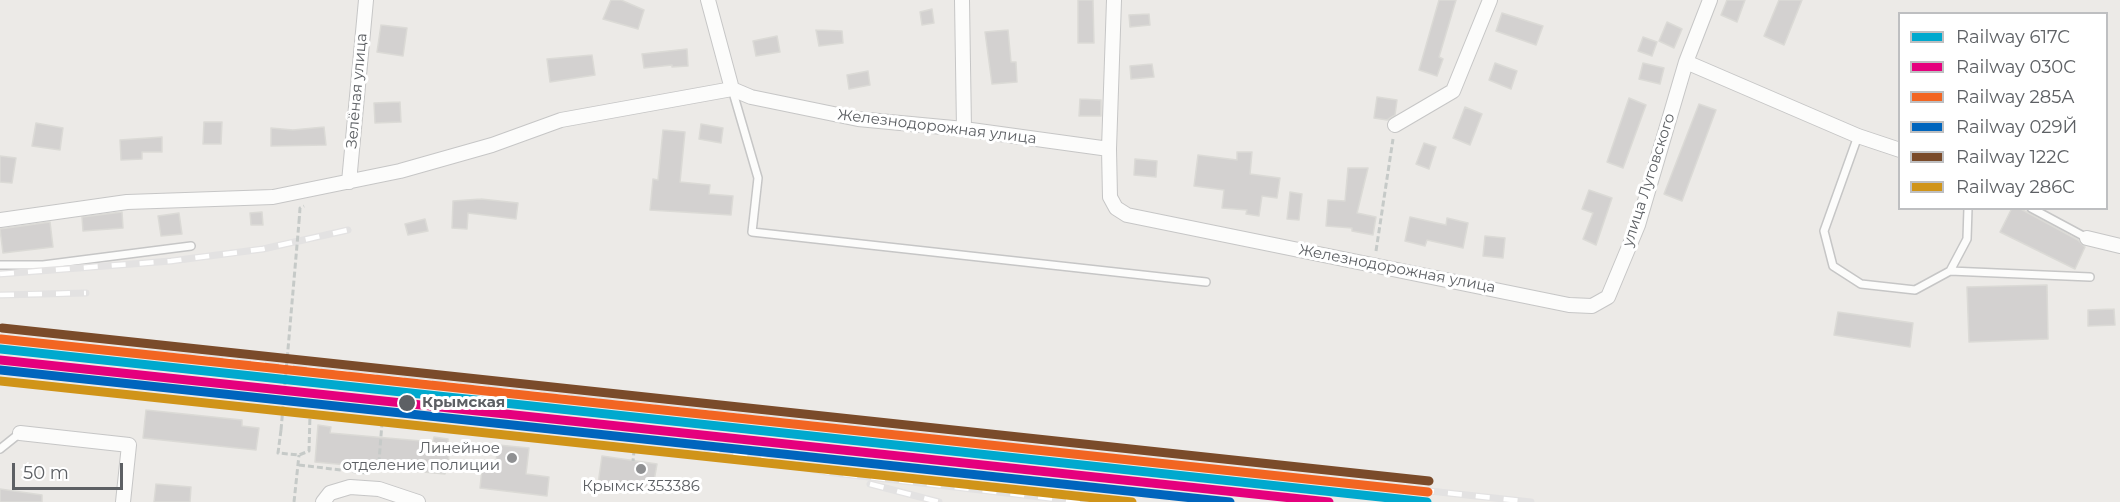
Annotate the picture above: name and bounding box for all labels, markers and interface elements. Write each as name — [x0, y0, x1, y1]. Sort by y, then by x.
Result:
legend — [1898, 12, 2108, 210]
text: Railway 617C — [1956, 26, 2070, 48]
street label: Зелёная улица — [343, 32, 371, 150]
text: Railway 030C — [1956, 56, 2076, 78]
text: Railway 285А — [1956, 86, 2075, 108]
street label: Железнодорожная улица — [837, 106, 1037, 148]
street label: улица Луговского — [1619, 111, 1679, 249]
text: Railway 029Й — [1956, 116, 2077, 138]
text: Railway 122С — [1956, 146, 2069, 168]
text: Railway 286С — [1956, 176, 2075, 198]
street label: Железнодорожная улица — [1297, 241, 1497, 297]
marker: Крымская — [397, 393, 417, 413]
place label: Крымская — [422, 394, 505, 412]
place label: Линейное отделение полиции — [343, 440, 500, 475]
scale bar — [15, 451, 126, 489]
marker: Линейное отделение полиции — [505, 451, 519, 465]
text: 50 m — [23, 462, 69, 484]
marker: Крымск 353386 — [634, 462, 648, 476]
place label: Крымск 353386 — [582, 478, 700, 496]

